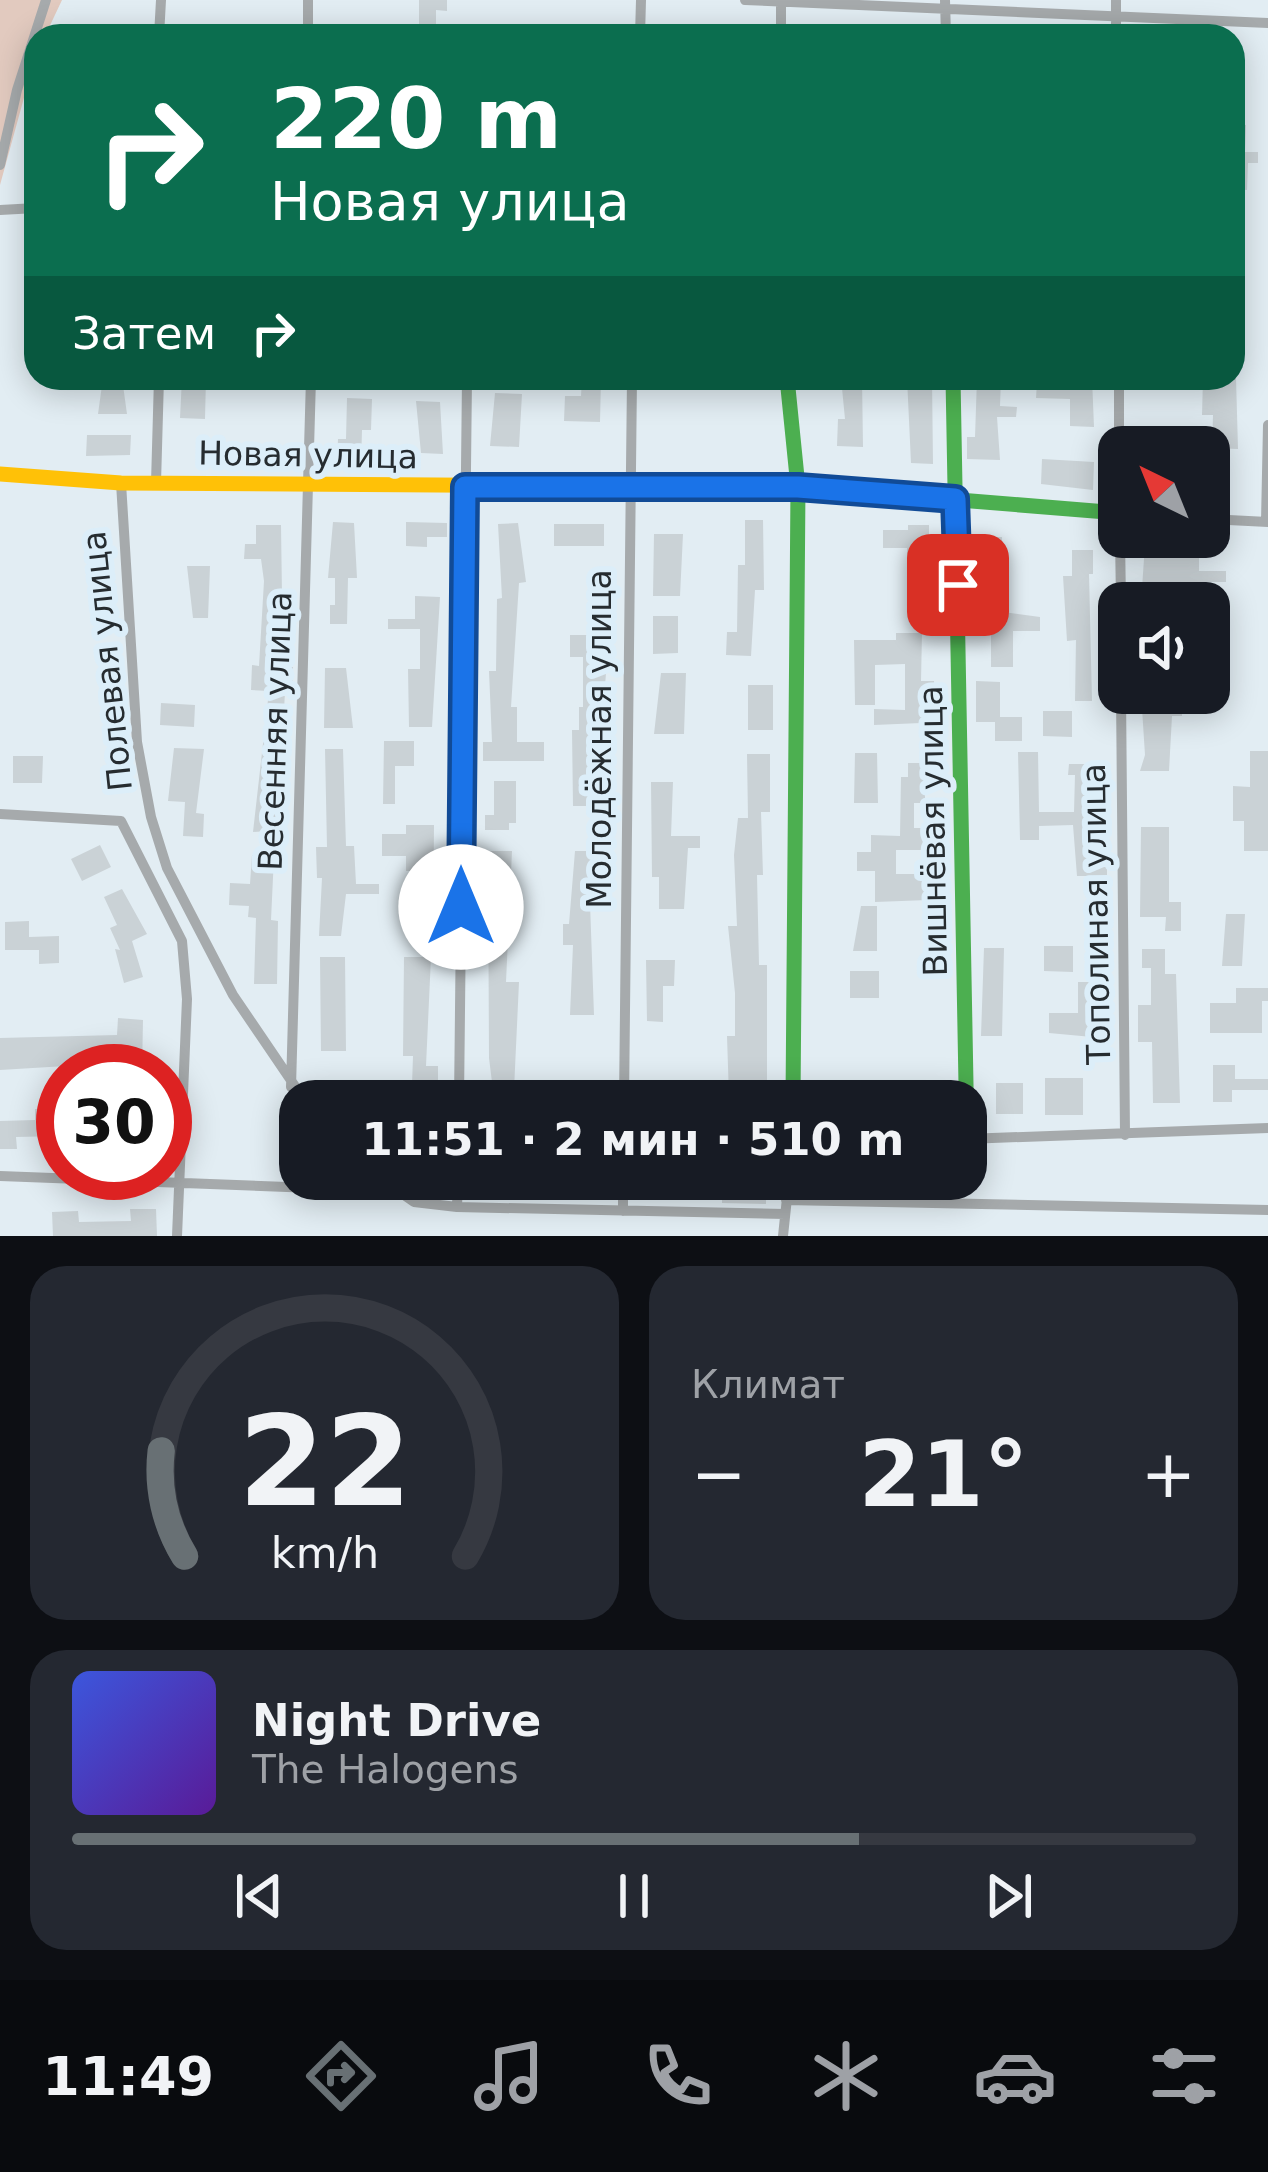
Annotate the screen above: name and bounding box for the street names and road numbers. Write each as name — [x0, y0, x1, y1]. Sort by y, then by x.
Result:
street label: Новая улица — [198, 434, 418, 476]
street label: Полевая улица — [74, 529, 140, 793]
street label: Молодёжная улица — [580, 569, 619, 909]
street label: Весенняя улица — [251, 591, 299, 871]
street label: Вишнёвая улица — [911, 685, 955, 977]
street label: Тополиная улица — [1074, 763, 1118, 1066]

